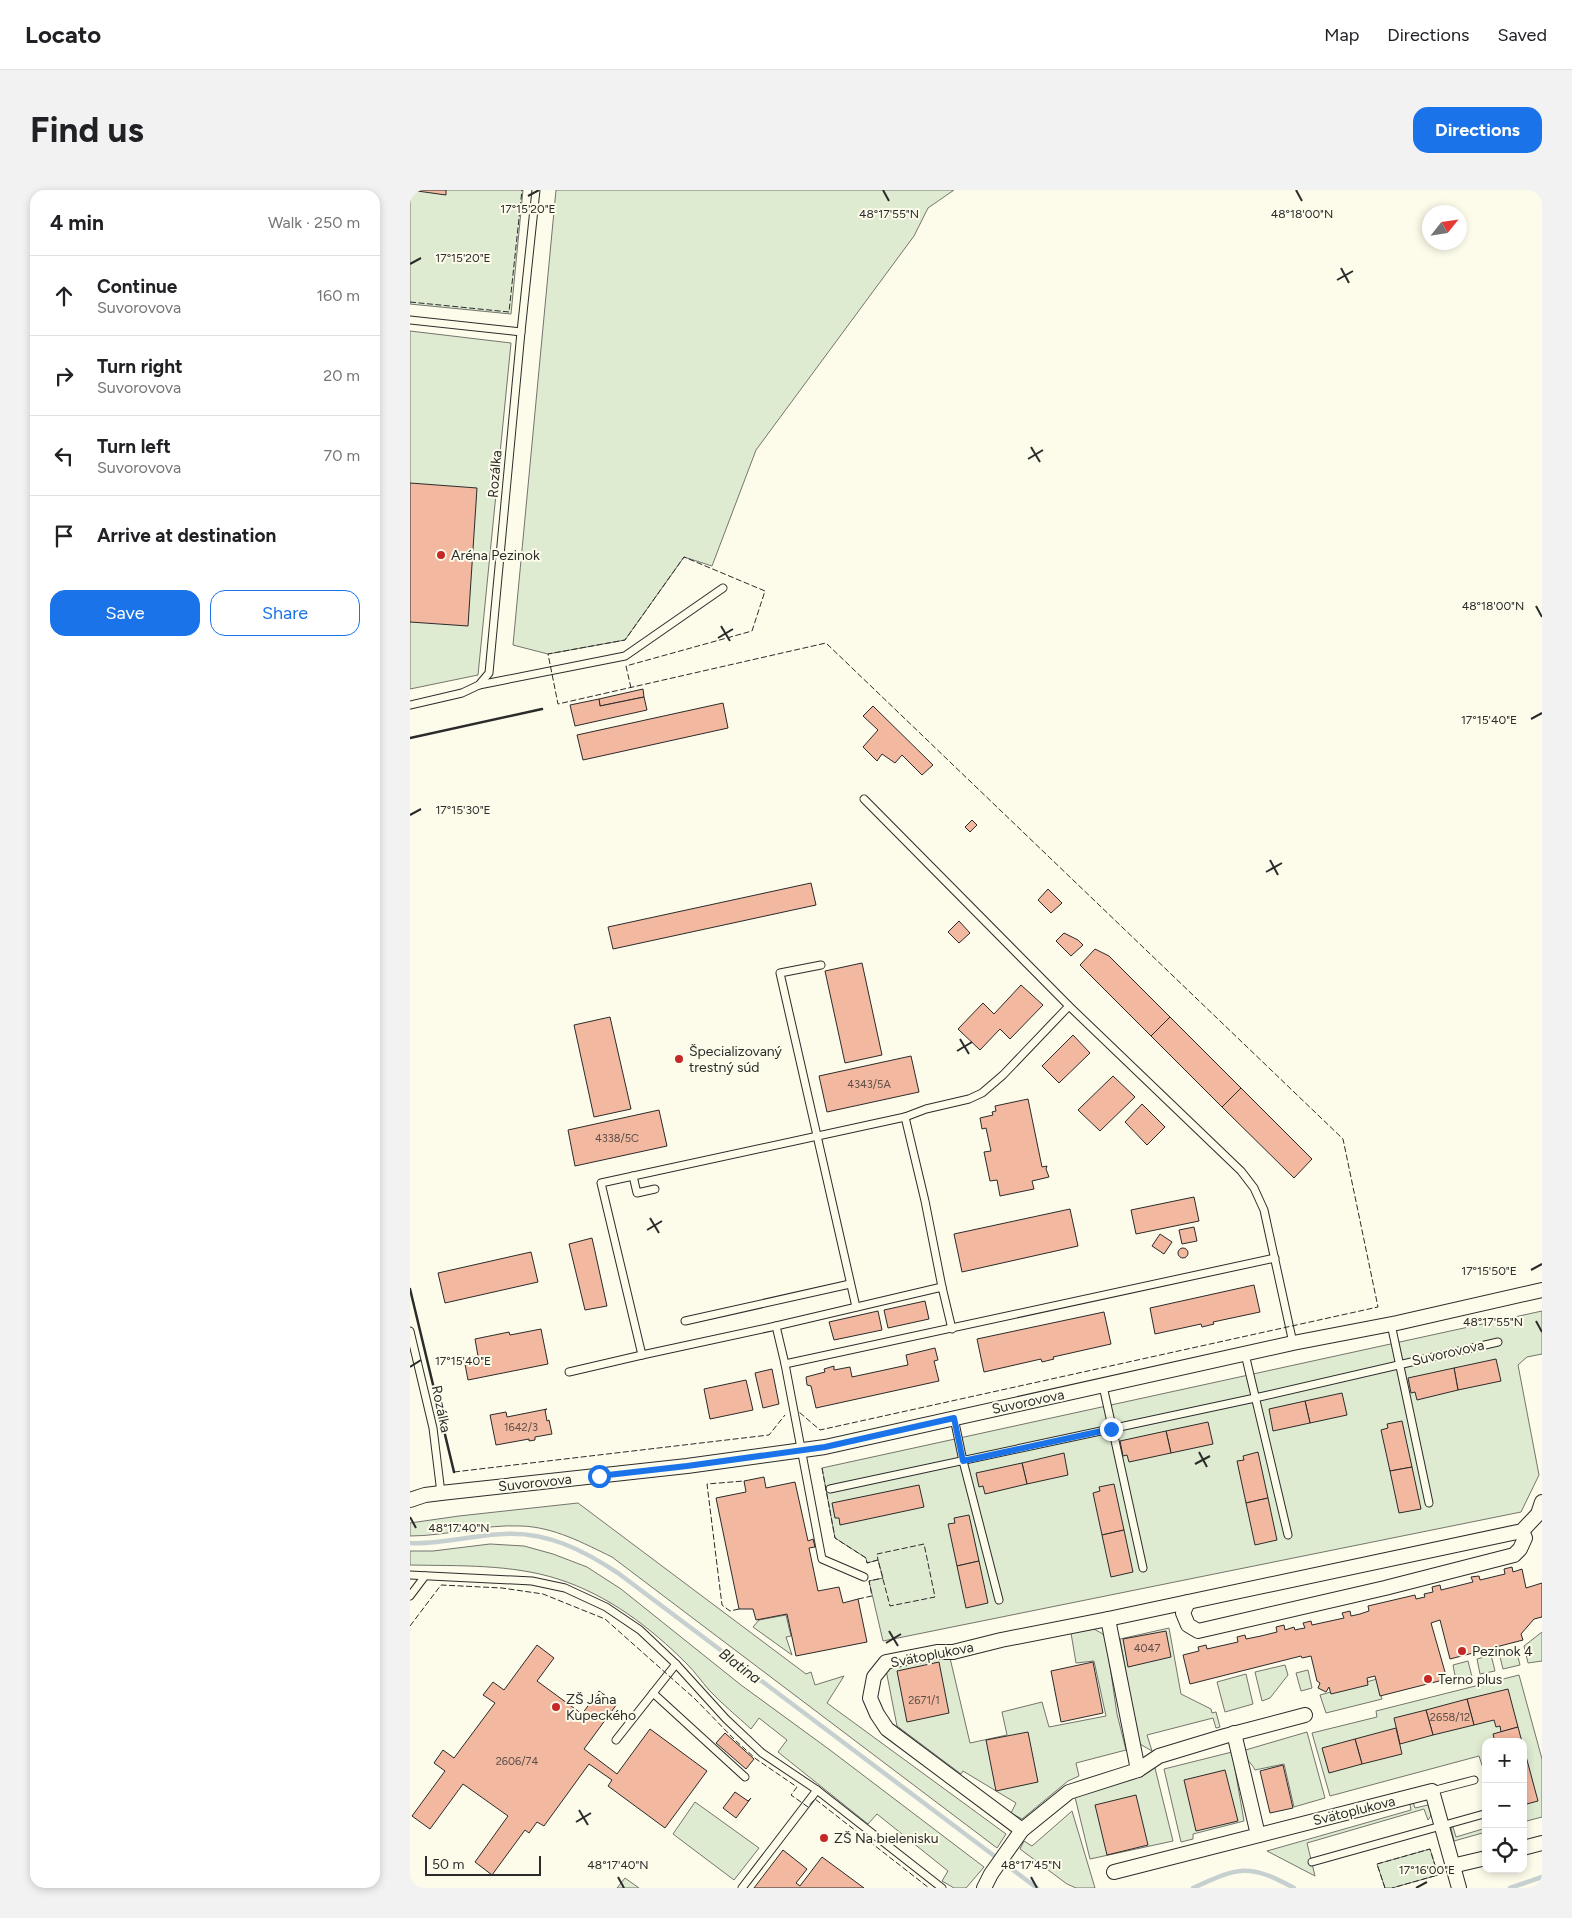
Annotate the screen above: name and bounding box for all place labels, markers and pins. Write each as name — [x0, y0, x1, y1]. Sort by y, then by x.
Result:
place label: Aréna Pezinok — [451, 547, 540, 564]
marker: Aréna Pezinok — [435, 549, 447, 561]
place label: Špecializovaný trestný súd — [689, 1043, 783, 1076]
marker: Špecializovaný trestný súd — [673, 1053, 685, 1065]
place label: Pezinok 4 — [1472, 1643, 1533, 1660]
marker: Pezinok 4 — [1456, 1645, 1468, 1657]
place label: Terno plus — [1438, 1671, 1502, 1688]
marker: Terno plus — [1422, 1673, 1434, 1685]
place label: ZŠ Jána Kupeckého — [566, 1691, 636, 1724]
marker: ZŠ Jána Kupeckého — [550, 1701, 562, 1713]
place label: ZŠ Na bielenisku — [834, 1830, 938, 1847]
marker: ZŠ Na bielenisku — [818, 1832, 830, 1844]

